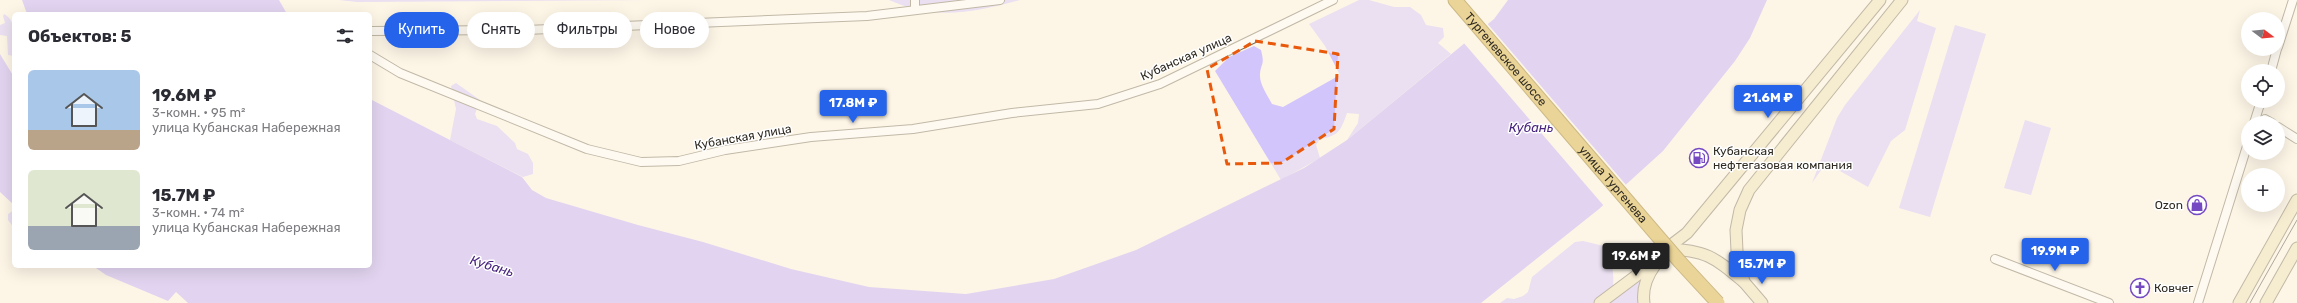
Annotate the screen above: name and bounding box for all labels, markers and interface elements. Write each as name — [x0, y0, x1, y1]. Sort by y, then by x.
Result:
street label: Тургеневское шоссе — [1462, 10, 1550, 109]
chip: Купить — [384, 12, 459, 48]
chip: Снять — [467, 12, 535, 48]
chip: Фильтры — [543, 12, 632, 48]
chip: Новое — [640, 12, 709, 48]
north arrow — [2241, 12, 2285, 56]
map controls — [2241, 12, 2285, 212]
icon: filters — [334, 25, 356, 47]
text: Объектов: 5 — [28, 26, 132, 46]
street label: Кубанская улица — [1138, 31, 1234, 83]
button: locate — [2241, 64, 2285, 108]
text: 19.6M ₽ — [152, 85, 216, 105]
pin: 21.6M ₽ — [1731, 85, 1805, 119]
icon: home — [60, 86, 108, 134]
pin: 17.8M ₽ — [816, 90, 890, 124]
text: 21.6M ₽ — [1743, 90, 1793, 105]
text: 17.8M ₽ — [829, 95, 877, 110]
text: 3-комн. · 95 m² — [152, 105, 246, 120]
button: layers — [2241, 116, 2285, 160]
text: улица Кубанская Набережная — [152, 120, 340, 135]
water label: Кубань — [1509, 120, 1554, 135]
street label: Кубанская улица — [693, 122, 793, 152]
street label: улица Тургенева — [1576, 143, 1650, 226]
place label: Кубанская нефтегазовая компания — [1713, 144, 1852, 172]
fuel station icon: Кубанская нефтегазовая компания — [1688, 147, 1710, 169]
button: + — [2241, 168, 2285, 212]
text: 15.7M ₽ — [152, 185, 215, 205]
icon: home — [60, 186, 108, 234]
shop icon: Ozon — [2186, 194, 2208, 216]
place label: Ozon — [2155, 198, 2183, 212]
text: 3-комн. · 74 m² — [152, 205, 244, 220]
text: улица Кубанская Набережная — [152, 220, 340, 235]
pin: 19.9M ₽ — [2018, 238, 2092, 272]
pin: 19.6M ₽ — [1599, 243, 1673, 277]
text: 19.9M ₽ — [2031, 243, 2079, 258]
text: 19.6M ₽ — [1611, 248, 1661, 263]
pin: 15.7M ₽ — [1725, 251, 1799, 285]
water label: Кубань — [468, 252, 516, 280]
text: 15.7M ₽ — [1738, 256, 1786, 271]
church icon: Ковчег — [2129, 277, 2151, 299]
place label: Ковчег — [2154, 281, 2194, 295]

